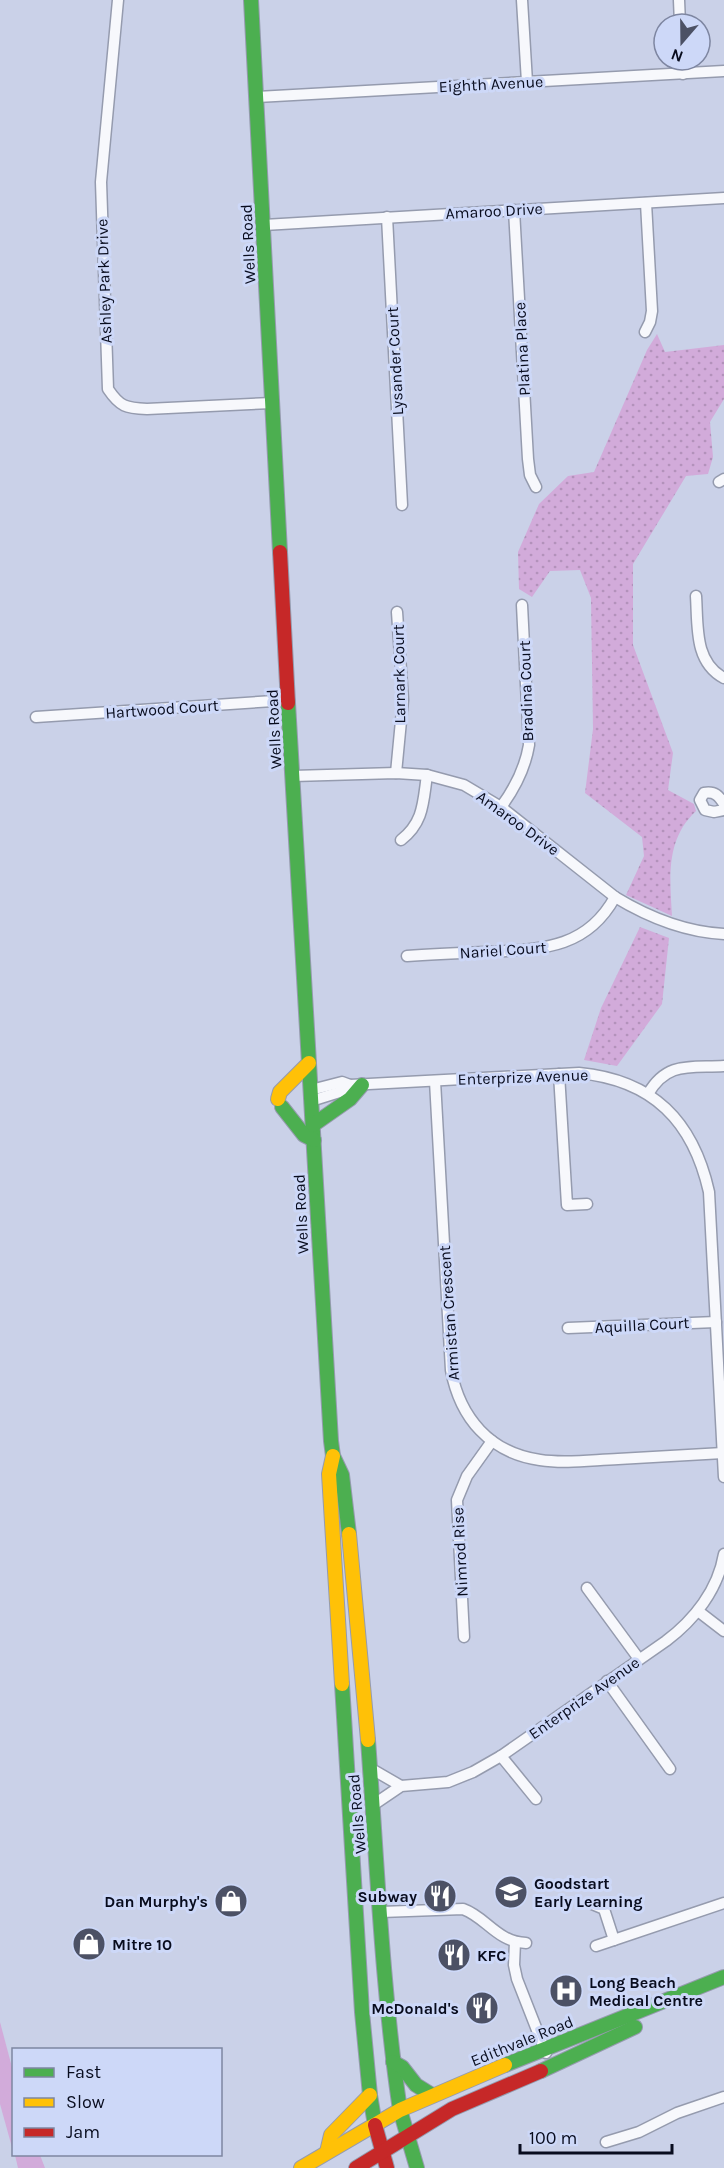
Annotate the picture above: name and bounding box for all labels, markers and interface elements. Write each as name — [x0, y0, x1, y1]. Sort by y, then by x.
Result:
north arrow — [652, 12, 712, 72]
text: N — [668, 45, 686, 67]
street label: Eighth Avenue — [438, 72, 544, 96]
street label: Amaroo Drive — [445, 199, 543, 223]
street label: Wells Road — [236, 204, 260, 284]
street label: Ashley Park Drive — [92, 218, 116, 344]
street label: Platina Place — [510, 302, 534, 396]
street label: Lysander Court — [383, 306, 407, 416]
street label: Larnark Court — [389, 624, 409, 724]
street label: Bradina Court — [515, 640, 537, 742]
street label: Wells Road — [262, 689, 286, 769]
street label: Hartwood Court — [105, 696, 219, 722]
street label: Amaroo Drive — [473, 787, 563, 859]
street label: Nariel Court — [459, 937, 547, 963]
street label: Enterprize Avenue — [457, 1065, 589, 1089]
street label: Wells Road — [289, 1174, 313, 1254]
street label: Armistan Crescent — [435, 1245, 463, 1381]
street label: Aquilla Court — [594, 1313, 690, 1337]
street label: Nimrod Rise — [448, 1507, 472, 1597]
street label: Enterprize Avenue — [525, 1653, 643, 1743]
street label: Wells Road — [344, 1773, 370, 1855]
school or university icon: Goodstart Early Learning — [493, 1874, 529, 1910]
place label: Goodstart Early Learning — [534, 1874, 643, 1911]
restaurant icon: Subway — [422, 1878, 458, 1914]
shop icon: Dan Murphy's — [213, 1883, 249, 1919]
place label: Subway — [357, 1887, 417, 1906]
place label: Dan Murphy's — [104, 1892, 208, 1911]
shop icon: Mitre 10 — [71, 1926, 107, 1962]
place label: Mitre 10 — [112, 1935, 172, 1954]
restaurant icon: KFC — [436, 1937, 472, 1973]
place label: KFC — [477, 1946, 506, 1965]
hospital icon: Long Beach Medical Centre — [548, 1973, 584, 2009]
place label: Long Beach Medical Centre — [589, 1973, 703, 2010]
restaurant icon: McDonald's — [464, 1990, 500, 2026]
place label: McDonald's — [371, 1999, 459, 2018]
street label: Edithvale Road — [468, 2012, 576, 2070]
legend — [12, 2048, 222, 2156]
text: Fast — [66, 2061, 101, 2083]
text: Slow — [66, 2091, 105, 2113]
scale bar — [520, 2117, 672, 2155]
text: Jam — [66, 2121, 100, 2143]
text: 100 m — [529, 2127, 577, 2149]

